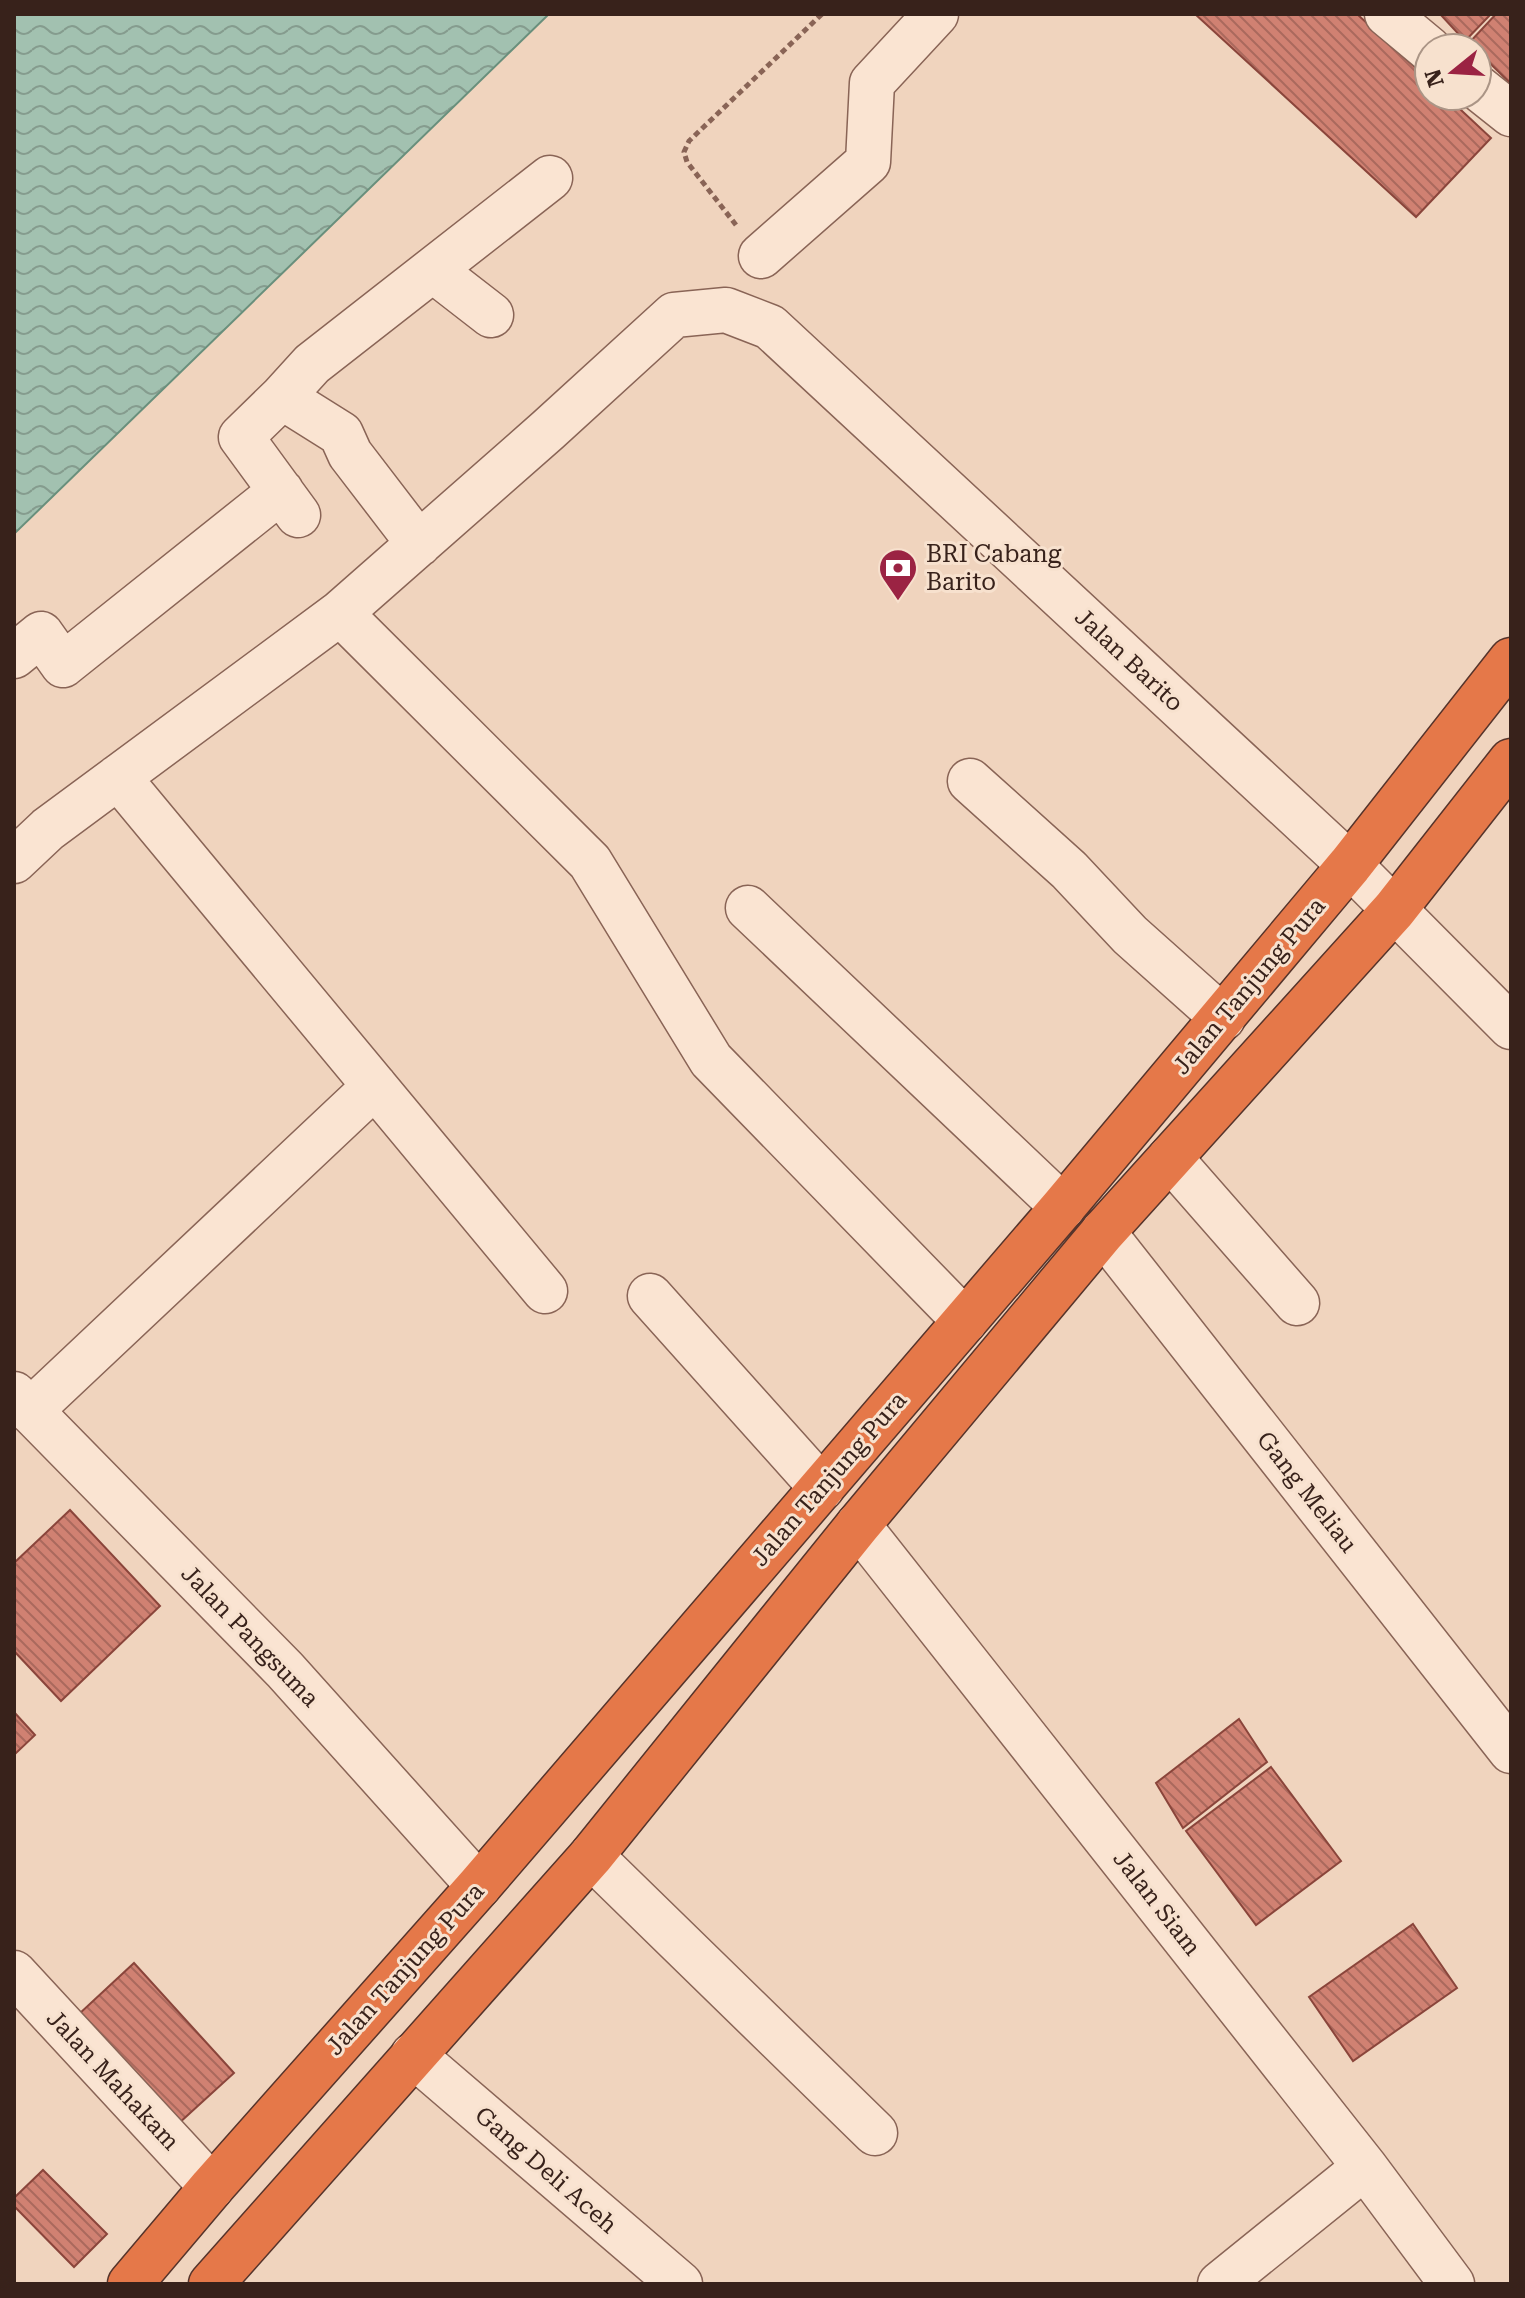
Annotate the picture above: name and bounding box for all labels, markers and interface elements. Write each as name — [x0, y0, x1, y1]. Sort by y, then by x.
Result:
north arrow — [1413, 32, 1493, 112]
text: N — [1420, 66, 1449, 90]
place label: BRI Cabang Barito — [926, 540, 1062, 596]
bank icon: BRI Cabang Barito — [877, 547, 919, 602]
street label: Jalan Barito — [1069, 603, 1189, 717]
street label: Jalan Tanjung Pura — [1167, 892, 1331, 1080]
street label: Jalan Tanjung Pura — [746, 1386, 912, 1572]
street label: Gang Meliau — [1251, 1426, 1363, 1558]
street label: Jalan Pangsuma — [175, 1559, 325, 1713]
street label: Jalan Siam — [1107, 1845, 1207, 1961]
street label: Jalan Tanjung Pura — [320, 1877, 490, 2061]
street label: Jalan Mahakam — [41, 2004, 185, 2156]
street label: Gang Deli Aceh — [469, 2101, 623, 2239]

